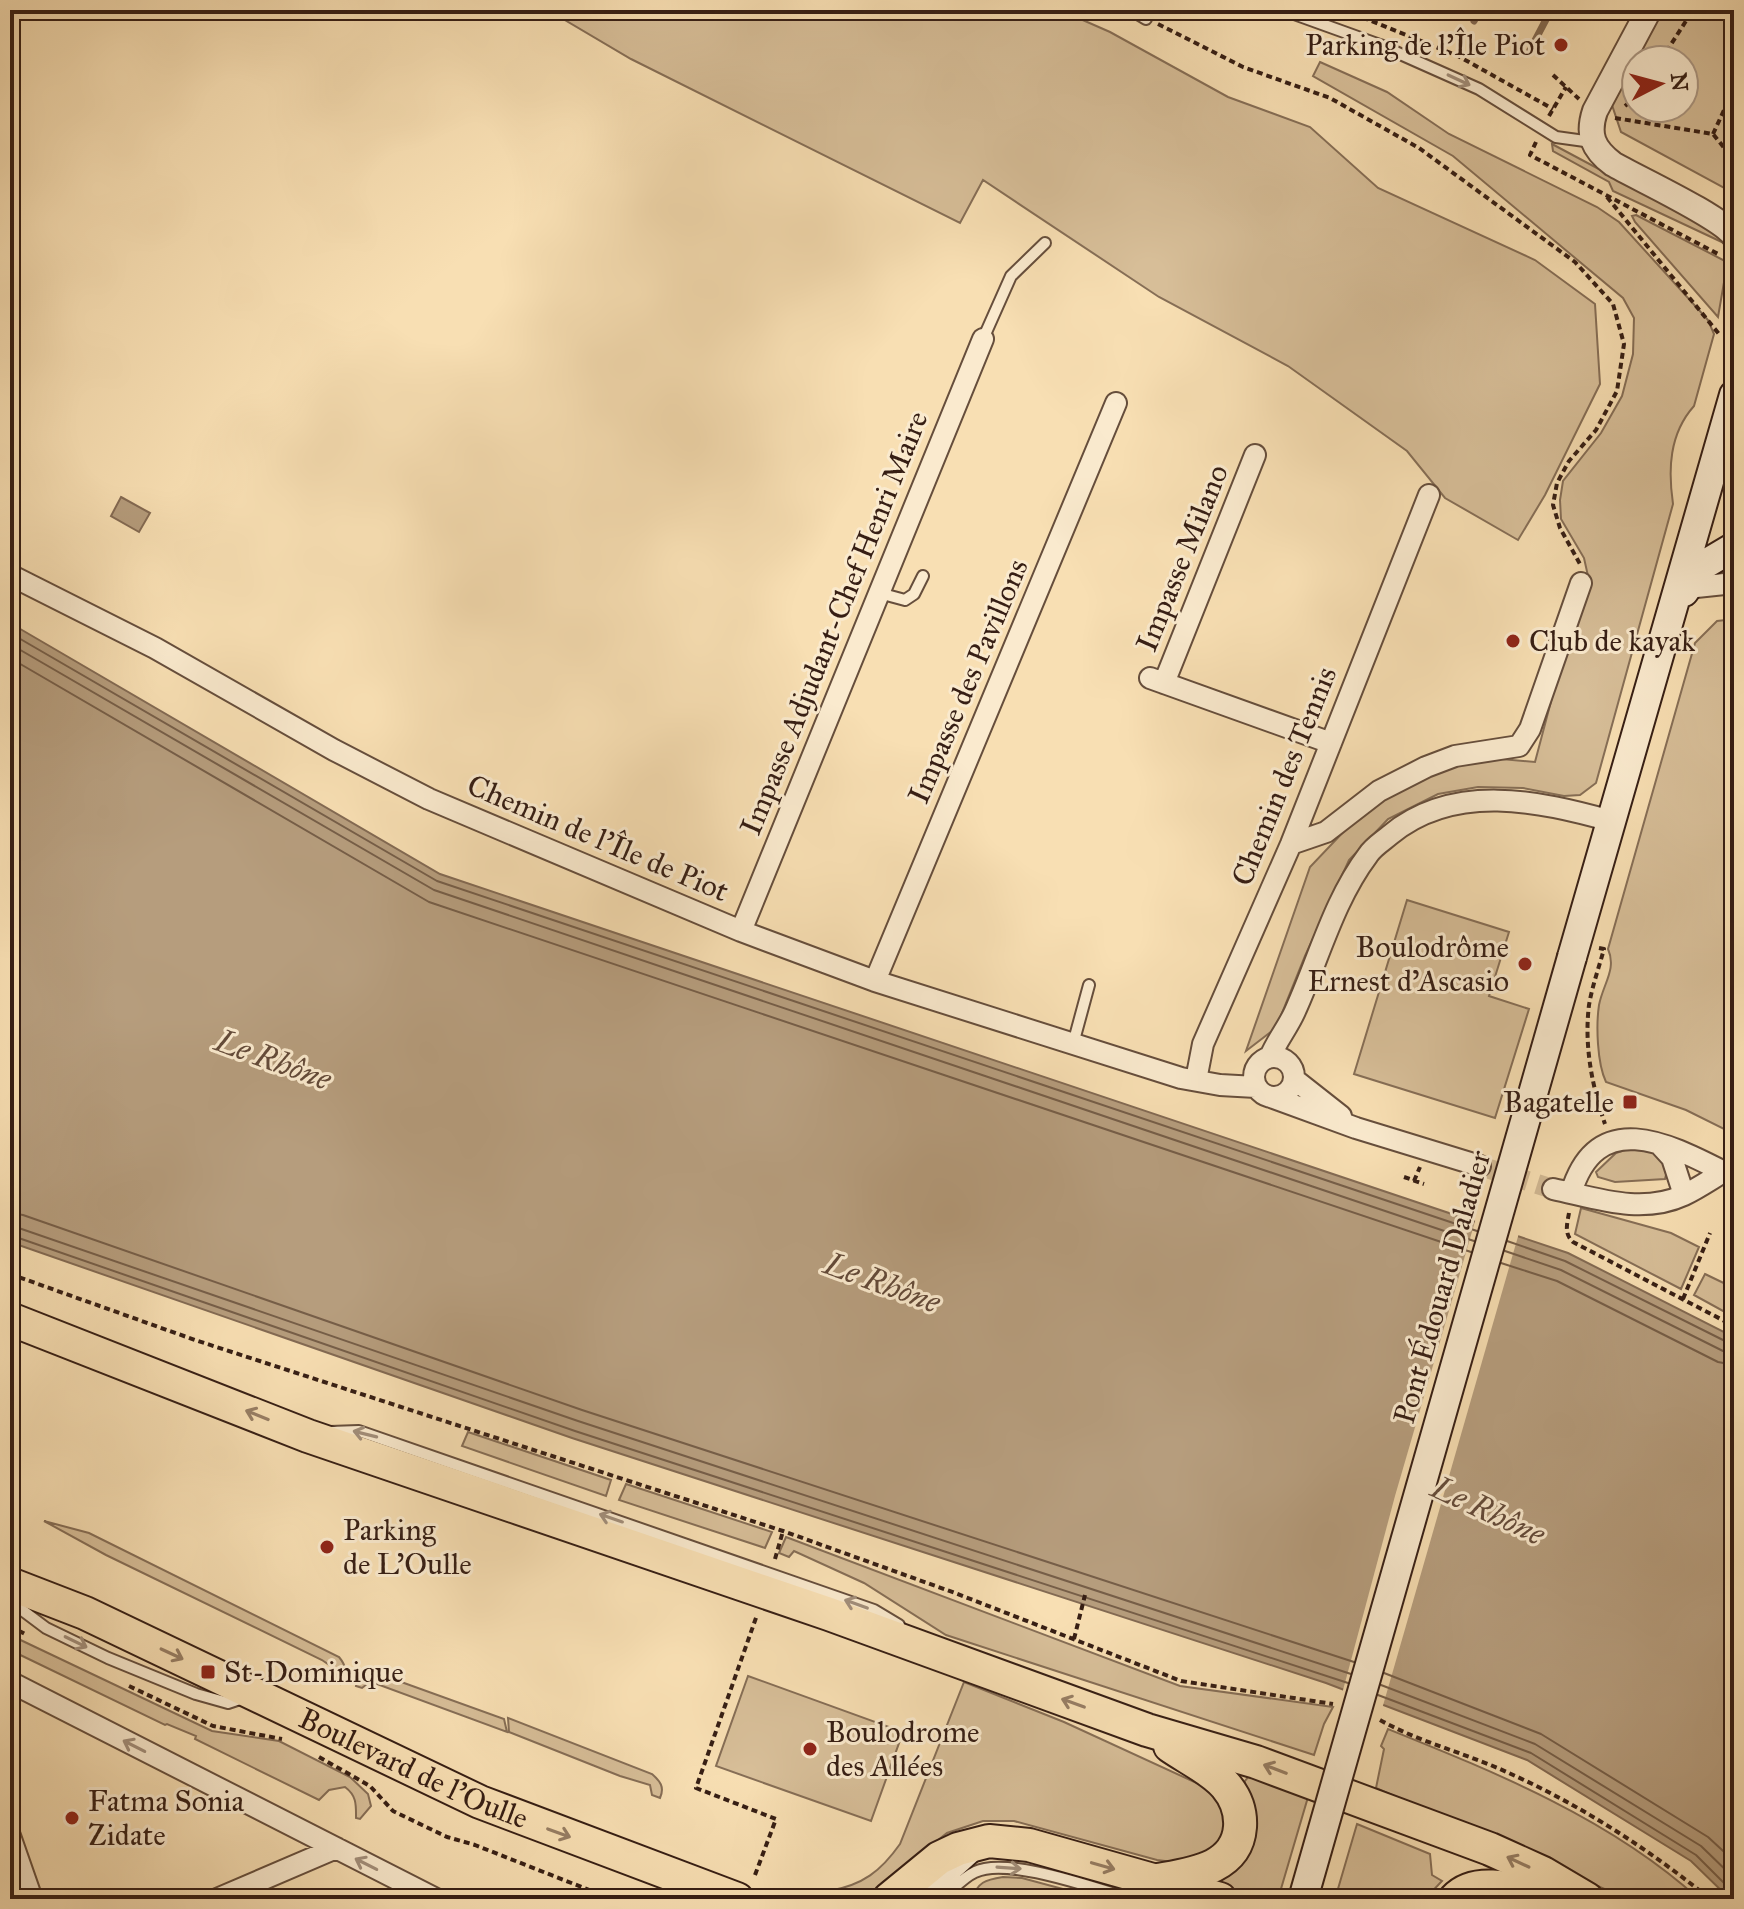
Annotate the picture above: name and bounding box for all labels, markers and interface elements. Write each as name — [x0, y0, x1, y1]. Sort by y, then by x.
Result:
place label: Parking de l'Île Piot — [1305, 27, 1545, 63]
marker: Parking de l'Île Piot — [1552, 36, 1570, 54]
north arrow — [1620, 44, 1700, 124]
text: N — [1665, 71, 1694, 93]
one-way arrow — [1447, 73, 1471, 88]
street label: Impasse Adjudant-Chef Henri Maire — [732, 406, 936, 840]
street label: Impasse Milano — [1128, 459, 1236, 657]
street label: Impasse des Pavillons — [900, 553, 1036, 809]
place label: Club de kayak — [1529, 623, 1695, 659]
marker: Club de kayak — [1504, 632, 1522, 650]
street label: Chemin des Tennis — [1224, 661, 1344, 891]
street label: Chemin de l'Île de Piot — [462, 767, 734, 909]
place label: Boulodrôme Ernest d’Ascasio — [1307, 929, 1509, 999]
marker: Boulodrôme Ernest d’Ascasio — [1516, 955, 1534, 973]
water label: Le Rhône — [208, 1020, 337, 1099]
place label: Bagatelle — [1503, 1084, 1614, 1120]
marker: Bagatelle — [1621, 1093, 1639, 1111]
street label: Pont Édouard Daladier — [1385, 1145, 1498, 1428]
water label: Le Rhône — [817, 1243, 946, 1322]
one-way arrow — [245, 1407, 270, 1421]
one-way arrow — [353, 1426, 378, 1441]
water label: Le Rhône — [1423, 1467, 1552, 1555]
one-way arrow — [599, 1510, 624, 1524]
place label: Parking de L'Oulle — [343, 1512, 472, 1582]
marker: Parking de L'Oulle — [318, 1538, 336, 1556]
one-way arrow — [845, 1596, 869, 1610]
one-way arrow — [63, 1635, 87, 1650]
one-way arrow — [160, 1647, 184, 1662]
place label: St-Dominique — [224, 1654, 404, 1690]
marker: St-Dominique — [199, 1663, 217, 1681]
one-way arrow — [1061, 1695, 1086, 1709]
street label: Boulevard de l'Oulle — [293, 1700, 533, 1836]
place label: Boulodrome des Allées — [826, 1714, 980, 1784]
one-way arrow — [123, 1738, 147, 1753]
marker: Boulodrome des Allées — [801, 1740, 819, 1758]
one-way arrow — [1264, 1761, 1288, 1775]
place label: Fatma Sonia Zidate — [88, 1783, 245, 1853]
marker: Fatma Sonia Zidate — [63, 1809, 81, 1827]
one-way arrow — [546, 1827, 570, 1841]
one-way arrow — [1507, 1854, 1531, 1869]
one-way arrow — [355, 1855, 379, 1871]
one-way arrow — [1090, 1859, 1116, 1874]
one-way arrow — [995, 1861, 1022, 1876]

